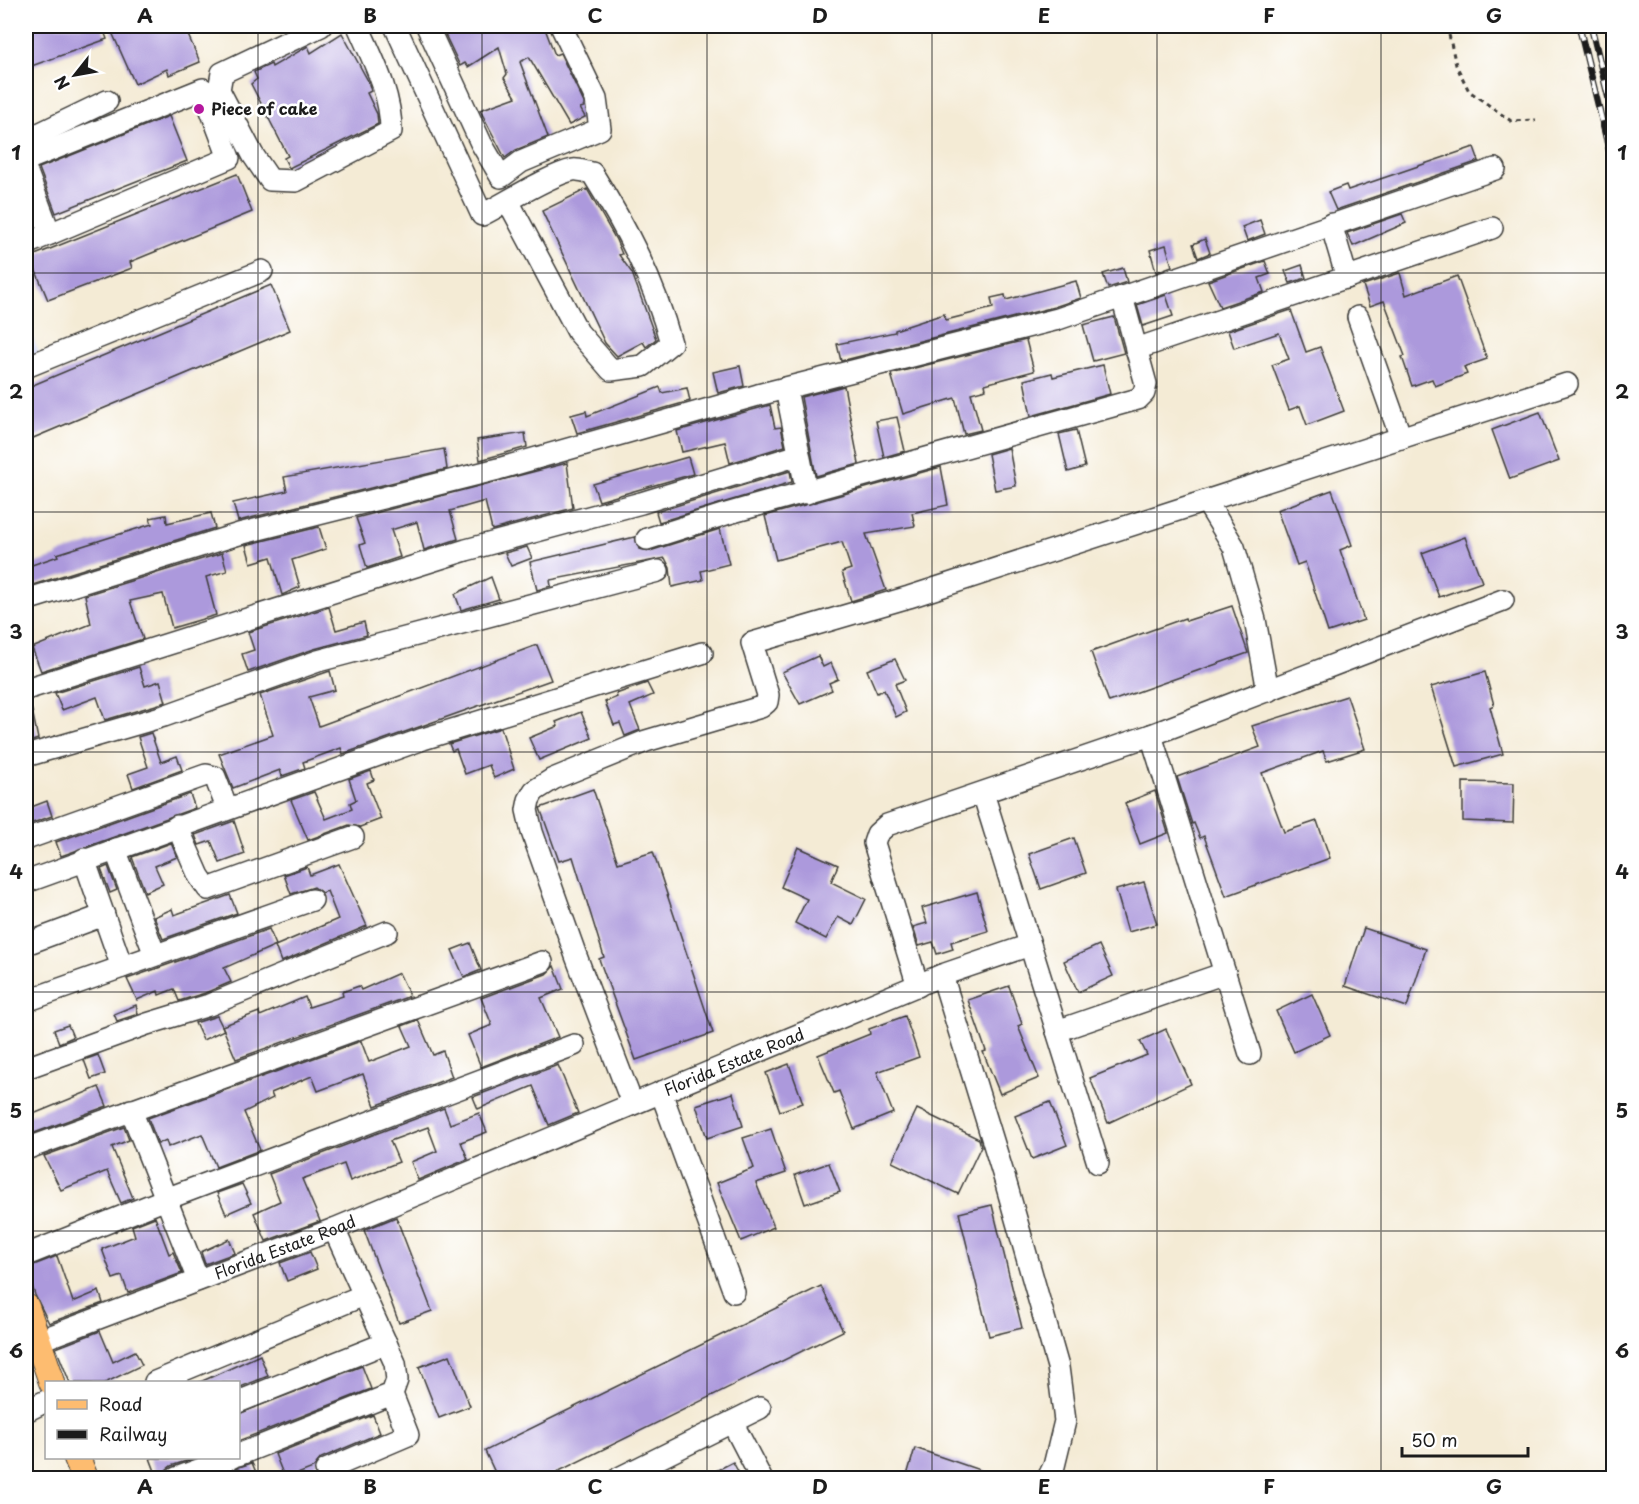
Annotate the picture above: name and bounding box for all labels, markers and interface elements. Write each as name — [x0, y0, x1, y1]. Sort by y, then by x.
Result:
text: A — [137, 0, 153, 30]
text: B — [363, 0, 377, 30]
text: C — [587, 0, 603, 30]
text: D — [812, 0, 828, 30]
text: E — [1038, 0, 1050, 30]
text: F — [1263, 0, 1275, 30]
text: G — [1486, 0, 1502, 30]
north arrow — [45, 45, 105, 105]
text: N — [48, 72, 75, 95]
place label: Piece of cake — [211, 96, 318, 120]
marker: Piece of cake — [192, 102, 206, 116]
text: 1 — [11, 137, 21, 167]
text: 1 — [1617, 137, 1627, 167]
text: 2 — [9, 376, 23, 406]
text: 2 — [1615, 376, 1629, 406]
text: 3 — [9, 616, 23, 646]
text: 3 — [1615, 616, 1629, 646]
text: 4 — [9, 856, 23, 886]
text: 4 — [1615, 856, 1629, 886]
street label: Florida Estate Road — [660, 1021, 807, 1101]
text: 5 — [10, 1095, 22, 1125]
text: 5 — [1616, 1095, 1628, 1125]
street label: Florida Estate Road — [210, 1208, 359, 1284]
text: 6 — [9, 1335, 23, 1365]
text: 6 — [1615, 1335, 1629, 1365]
legend — [45, 1381, 240, 1459]
text: Road — [99, 1390, 143, 1417]
text: Railway — [99, 1420, 167, 1447]
scale bar — [1402, 1420, 1528, 1458]
text: 50 m — [1411, 1426, 1458, 1453]
text: A — [137, 1471, 153, 1501]
text: B — [363, 1471, 377, 1501]
text: C — [587, 1471, 603, 1501]
text: D — [812, 1471, 828, 1501]
text: E — [1038, 1471, 1050, 1501]
text: F — [1263, 1471, 1275, 1501]
text: G — [1486, 1471, 1502, 1501]

